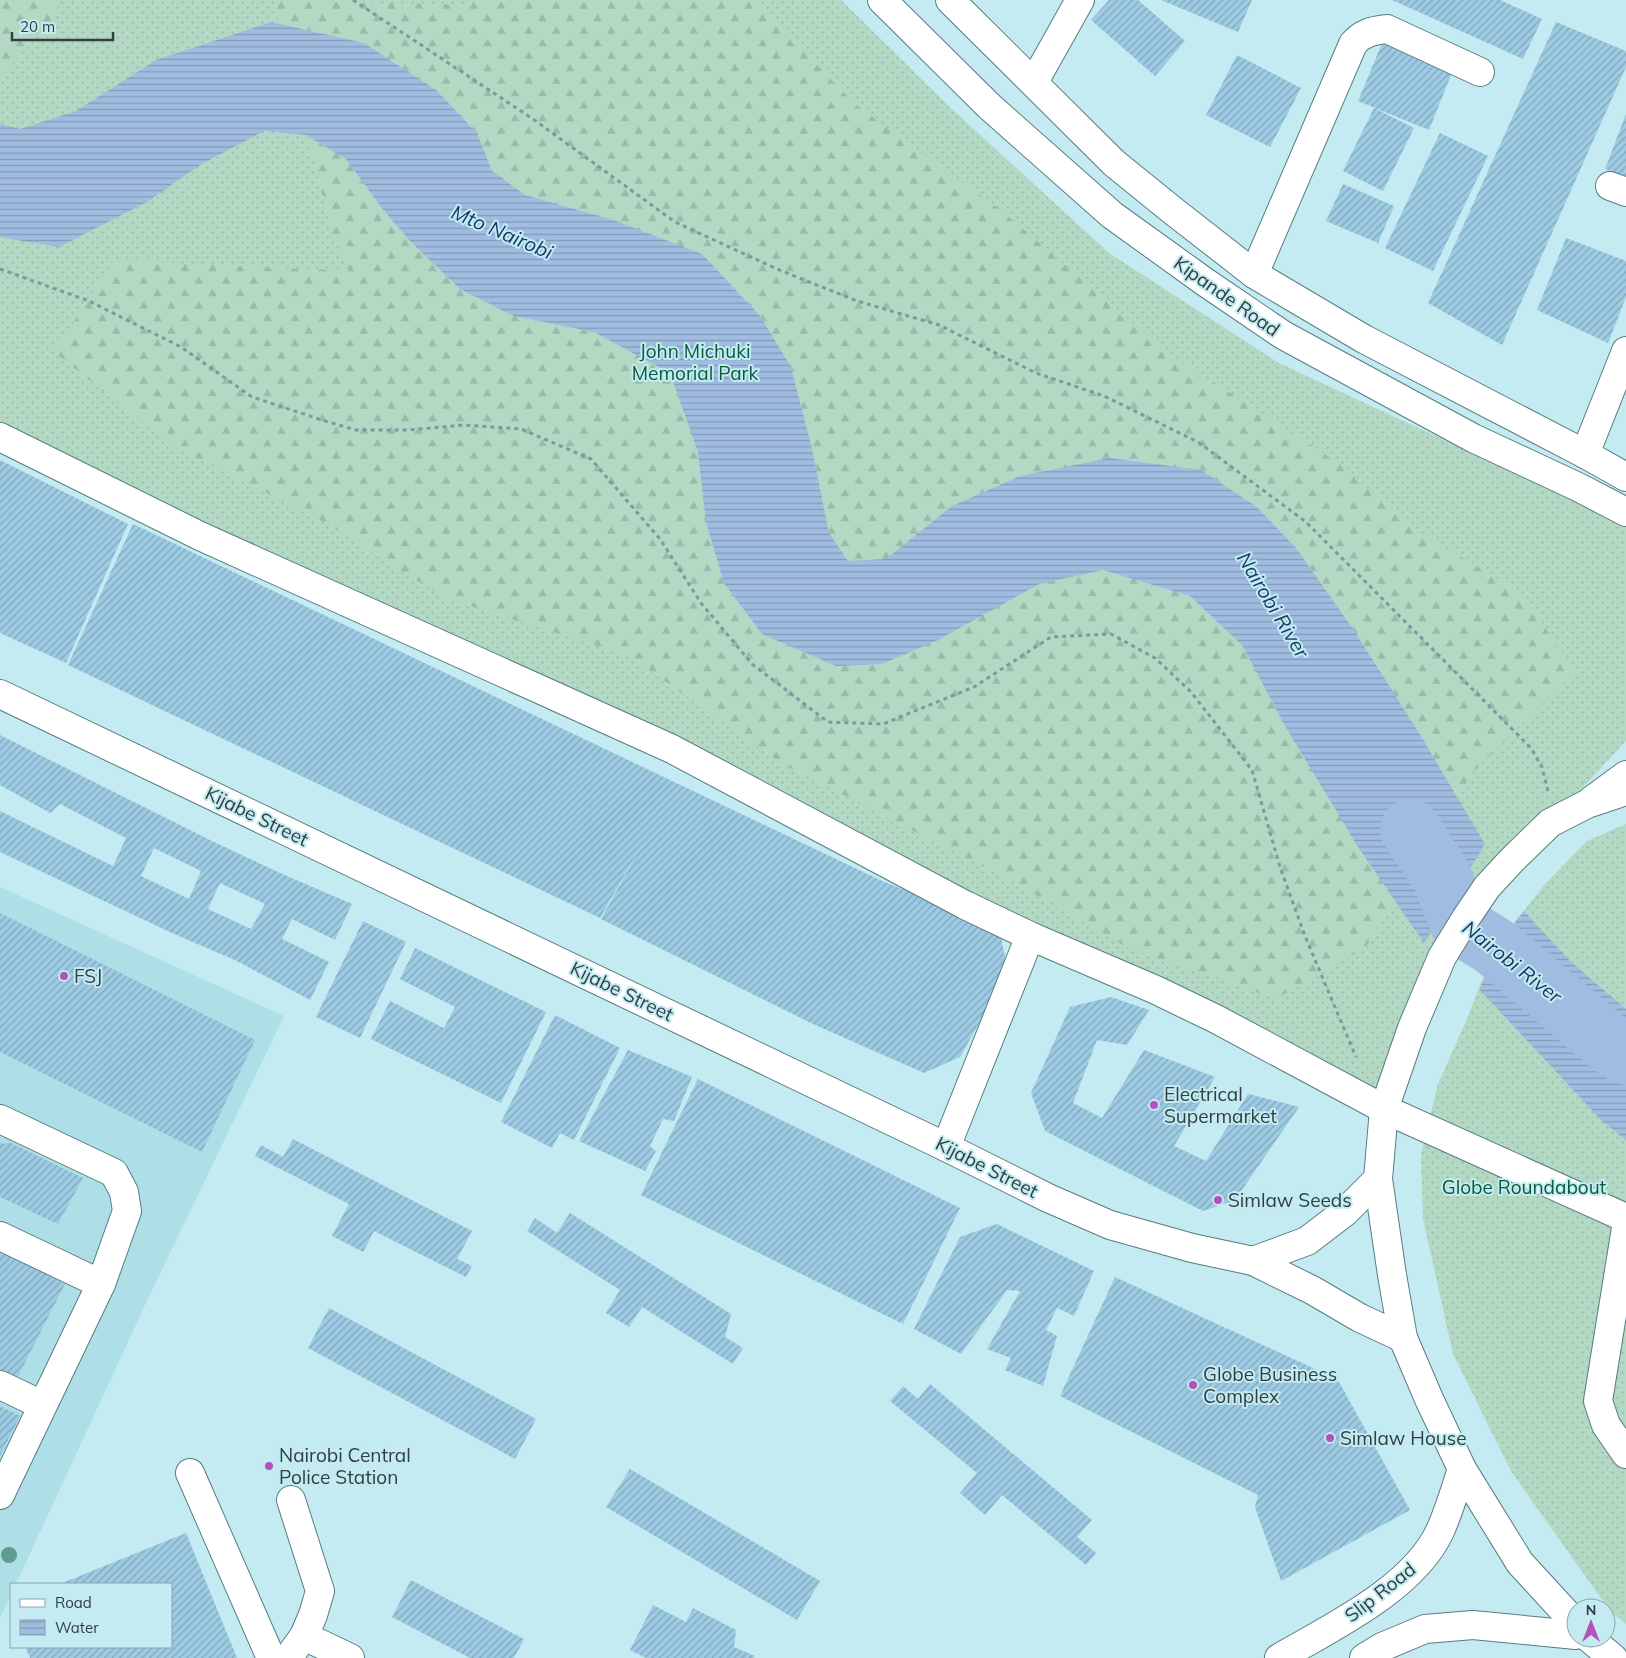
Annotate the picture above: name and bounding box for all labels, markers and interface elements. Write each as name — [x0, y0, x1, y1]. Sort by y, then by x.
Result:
scale bar — [12, 10, 114, 42]
text: 20 m — [20, 17, 55, 36]
water label: Mto Nairobi — [448, 199, 557, 264]
street label: Kipande Road — [1169, 251, 1285, 341]
park label: John Michuki Memorial Park — [632, 339, 758, 385]
water label: Nairobi River — [1232, 547, 1315, 663]
street label: Kijabe Street — [202, 781, 313, 851]
water label: Nairobi River — [1458, 915, 1568, 1009]
street label: Kijabe Street — [567, 956, 678, 1026]
place label: FSJ — [74, 964, 102, 988]
marker: FSJ — [58, 970, 70, 982]
place label: Electrical Supermarket — [1164, 1082, 1277, 1128]
marker: Electrical Supermarket — [1148, 1099, 1160, 1111]
street label: Kijabe Street — [932, 1131, 1043, 1203]
park label: Globe Roundabout — [1442, 1175, 1607, 1199]
place label: Simlaw Seeds — [1228, 1188, 1352, 1212]
marker: Simlaw Seeds — [1212, 1194, 1224, 1206]
place label: Globe Business Complex — [1203, 1362, 1337, 1408]
marker: Globe Business Complex — [1187, 1379, 1199, 1391]
place label: Simlaw House — [1340, 1426, 1466, 1450]
marker: Simlaw House — [1324, 1432, 1336, 1444]
place label: Nairobi Central Police Station — [279, 1443, 411, 1489]
marker: Nairobi Central Police Station — [263, 1460, 275, 1472]
street label: Slip Road — [1340, 1557, 1420, 1627]
legend — [10, 1583, 172, 1648]
text: Road — [55, 1593, 92, 1612]
north arrow — [1566, 1598, 1616, 1648]
text: N — [1586, 1601, 1596, 1619]
text: Water — [55, 1618, 99, 1637]

